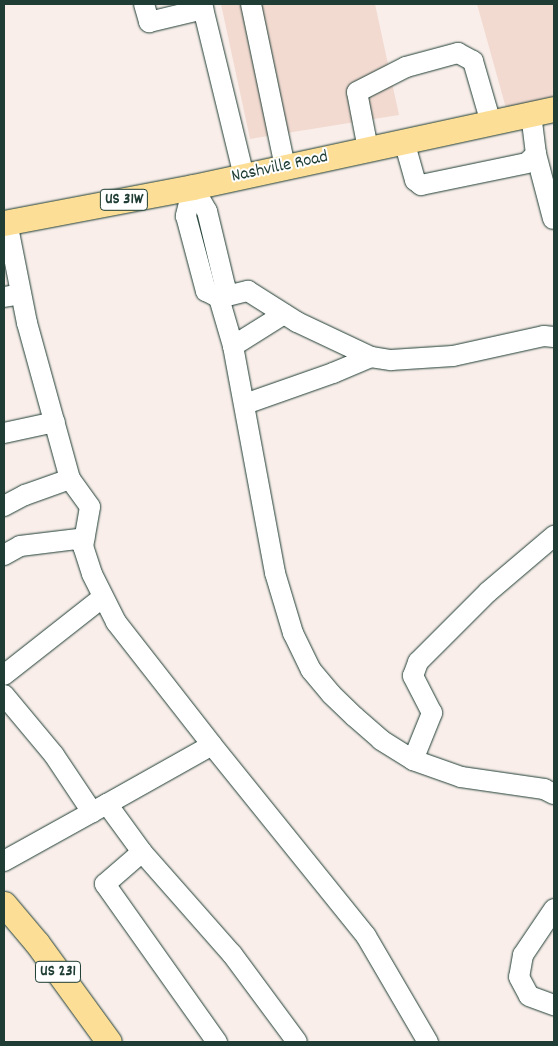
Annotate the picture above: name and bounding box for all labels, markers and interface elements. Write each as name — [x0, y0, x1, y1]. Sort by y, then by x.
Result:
street label: Nashville Road — [230, 147, 330, 189]
road number: US 31W — [99, 186, 149, 214]
road number: US 231 — [34, 959, 82, 986]

